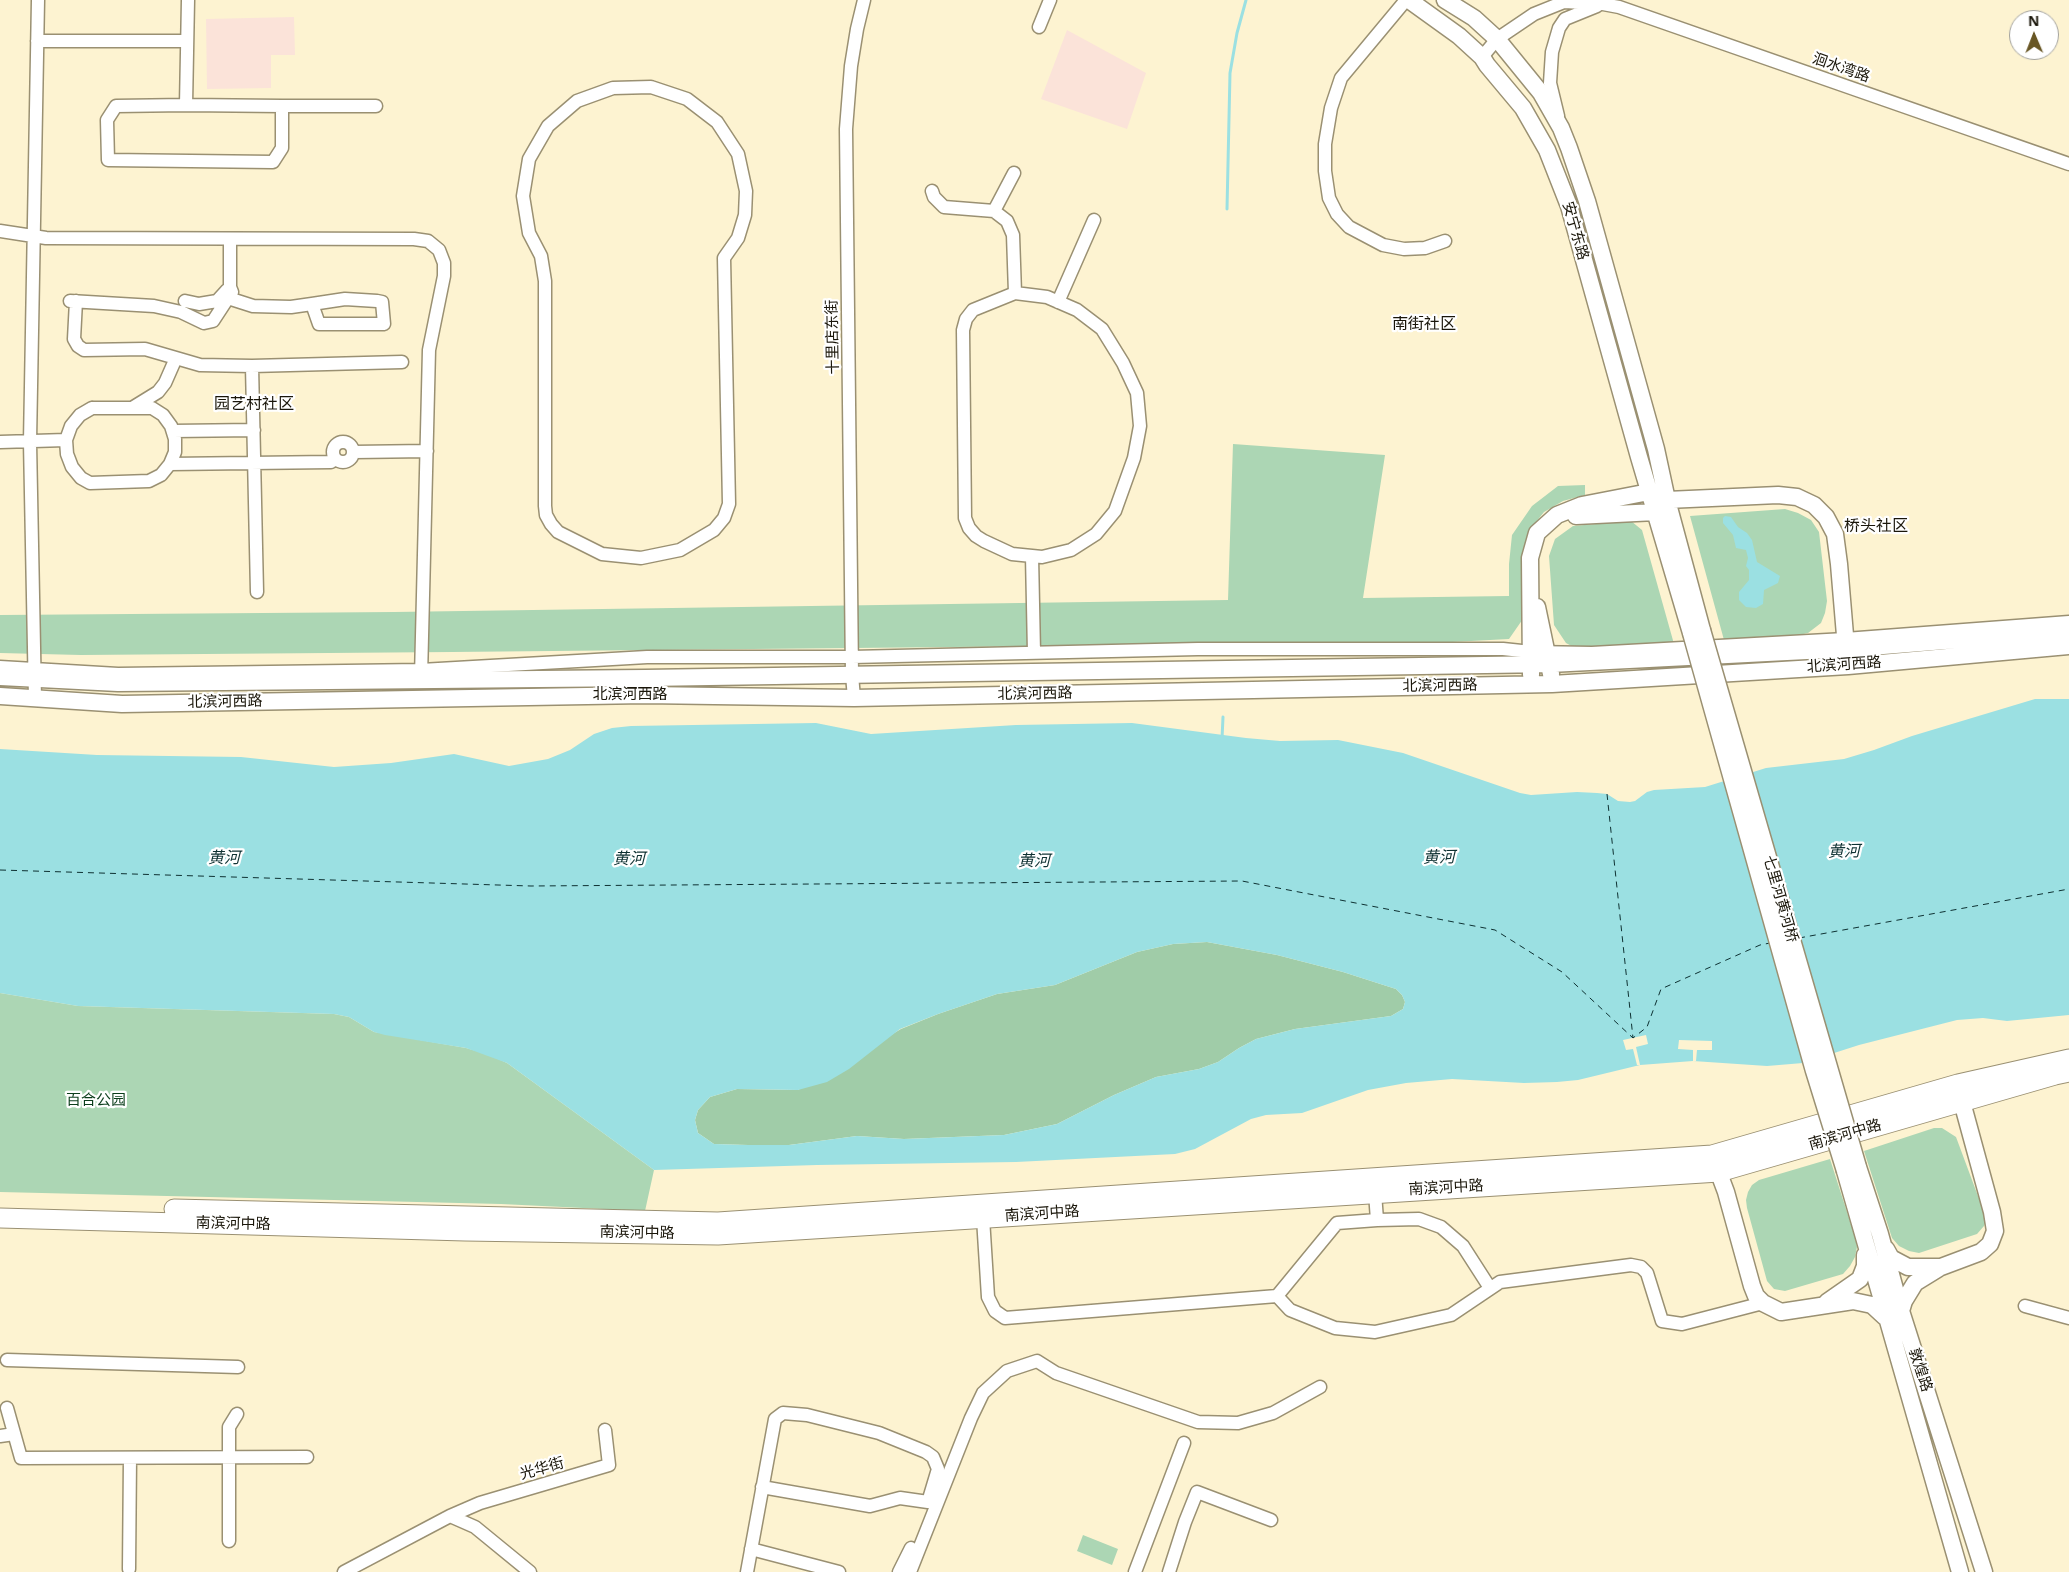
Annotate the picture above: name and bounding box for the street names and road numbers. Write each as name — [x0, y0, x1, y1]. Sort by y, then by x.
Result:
street label: 洄水湾路 — [1810, 50, 1872, 86]
street label: 安宁东路 — [1558, 200, 1592, 262]
street label: 十里店东街 — [823, 299, 843, 375]
street label: 北滨河西路 — [1806, 653, 1882, 677]
street label: 北滨河西路 — [1402, 676, 1478, 696]
street label: 北滨河西路 — [997, 684, 1073, 704]
street label: 北滨河西路 — [593, 686, 667, 704]
street label: 北滨河西路 — [187, 692, 263, 712]
street label: 七里河黄河桥 — [1759, 853, 1801, 945]
street label: 南滨河中路 — [1806, 1116, 1884, 1154]
street label: 南滨河中路 — [1408, 1177, 1484, 1199]
street label: 南滨河中路 — [1004, 1202, 1080, 1226]
street label: 南滨河中路 — [195, 1214, 271, 1234]
street label: 南滨河中路 — [599, 1223, 675, 1243]
street label: 敦煌路 — [1904, 1346, 1936, 1394]
street label: 光华街 — [518, 1454, 566, 1484]

